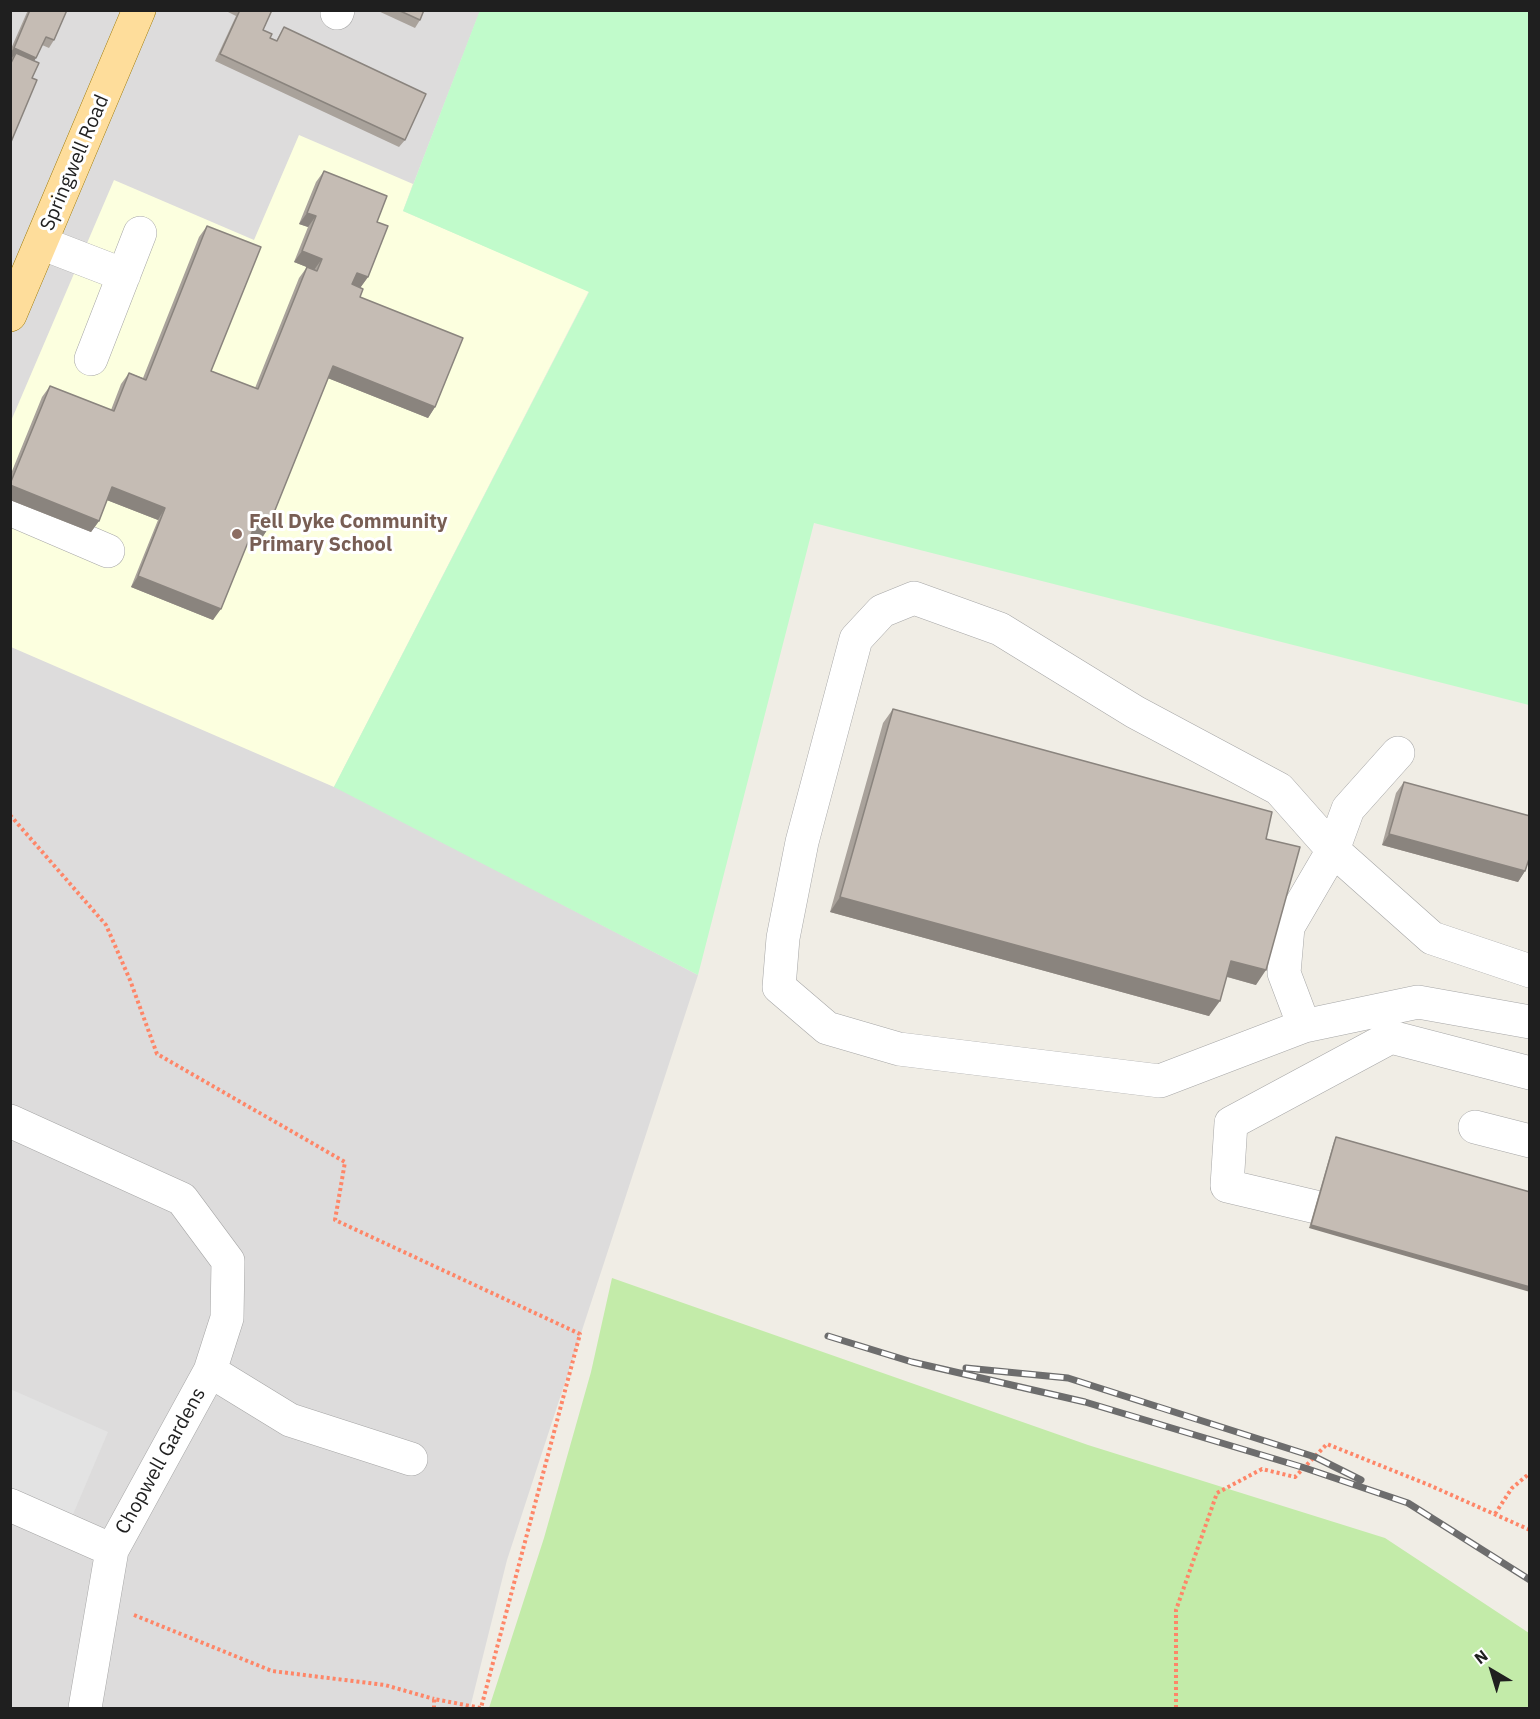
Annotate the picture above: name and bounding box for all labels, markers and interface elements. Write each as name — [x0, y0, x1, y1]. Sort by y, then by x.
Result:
street label: Springwell Road — [36, 91, 114, 235]
place label: Fell Dyke Community Primary School — [249, 510, 448, 557]
marker: Fell Dyke Community Primary School — [230, 527, 244, 541]
street label: Chopwell Gardens — [111, 1384, 211, 1538]
north arrow — [1462, 1641, 1522, 1701]
text: N — [1470, 1645, 1492, 1668]

